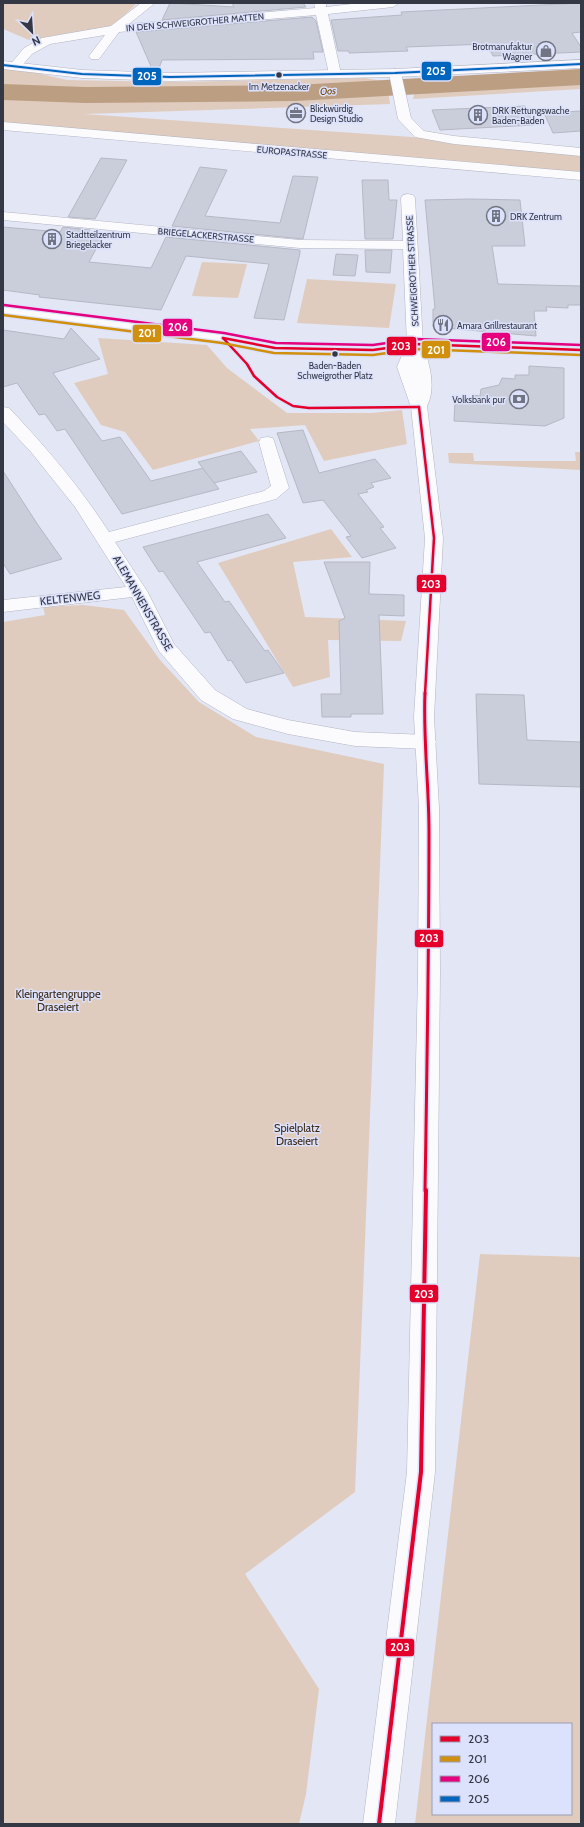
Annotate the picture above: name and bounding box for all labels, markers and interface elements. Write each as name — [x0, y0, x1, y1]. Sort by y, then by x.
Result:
street label: IN DEN SCHWEIGROTHER MATTEN — [126, 10, 264, 34]
north arrow — [12, 12, 52, 52]
text: N — [30, 33, 43, 49]
shop icon: Brotmanufaktur Wagner — [535, 40, 557, 62]
place label: Brotmanufaktur Wagner — [472, 41, 532, 62]
line badge: 205 — [421, 61, 452, 81]
text: 205 — [426, 64, 446, 78]
line badge: 205 — [132, 67, 162, 86]
text: 205 — [137, 69, 157, 83]
marker: Im Metzenacker — [274, 70, 284, 80]
place label: Im Metzenacker — [249, 81, 309, 92]
water label: Oos — [320, 84, 336, 98]
office icon: Blickwürdig Design Studio — [285, 102, 307, 124]
place label: Blickwürdig Design Studio — [310, 103, 363, 124]
building icon: DRK Rettungswache Baden-Baden — [467, 104, 489, 126]
place label: DRK Rettungswache Baden-Baden — [492, 105, 570, 126]
street label: EUROPASTRASSE — [256, 143, 328, 161]
building icon: DRK Zentrum — [485, 205, 507, 227]
place label: DRK Zentrum — [510, 211, 562, 222]
street label: SCHWEIGROTHER STRASSE — [404, 215, 420, 327]
street label: BRIEGELACKERSTRASSE — [157, 225, 255, 245]
building icon: Stadtteilzentrum Briegelacker — [41, 228, 63, 250]
place label: Stadtteilzentrum Briegelacker — [66, 229, 130, 250]
restaurant icon: Amara Grillrestaurant — [432, 314, 454, 336]
line badge: 206 — [162, 318, 193, 337]
text: 206 — [168, 320, 188, 334]
place label: Amara Grillrestaurant — [457, 320, 537, 331]
line badge: 201 — [132, 324, 162, 343]
text: 201 — [138, 326, 156, 340]
line badge: 206 — [481, 332, 511, 352]
text: 206 — [486, 335, 506, 349]
line badge: 203 — [386, 336, 417, 356]
text: 203 — [391, 339, 411, 353]
line badge: 201 — [421, 340, 451, 359]
text: 201 — [427, 343, 445, 357]
marker: Baden-Baden Schweigrother Platz — [330, 349, 340, 359]
place label: Baden-Baden Schweigrother Platz — [297, 360, 373, 381]
bank icon: Volksbank pur — [508, 388, 530, 410]
place label: Volksbank pur — [452, 394, 505, 405]
street label: ALEMANNENSTRASSE — [110, 553, 176, 653]
line badge: 203 — [416, 574, 447, 593]
text: 203 — [421, 577, 441, 591]
street label: KELTENWEG — [39, 588, 101, 608]
line badge: 203 — [414, 929, 444, 948]
text: 203 — [419, 931, 439, 945]
park label: Kleingartengruppe Draseiert — [15, 987, 101, 1014]
park label: Spielplatz Draseiert — [274, 1121, 320, 1148]
line badge: 203 — [409, 1284, 439, 1303]
text: 203 — [414, 1287, 434, 1301]
line badge: 203 — [385, 1638, 415, 1657]
text: 203 — [390, 1640, 410, 1654]
legend — [432, 1723, 572, 1815]
text: 203 — [468, 1731, 489, 1746]
text: 201 — [468, 1751, 487, 1766]
text: 206 — [468, 1771, 490, 1786]
text: 205 — [468, 1791, 489, 1806]

